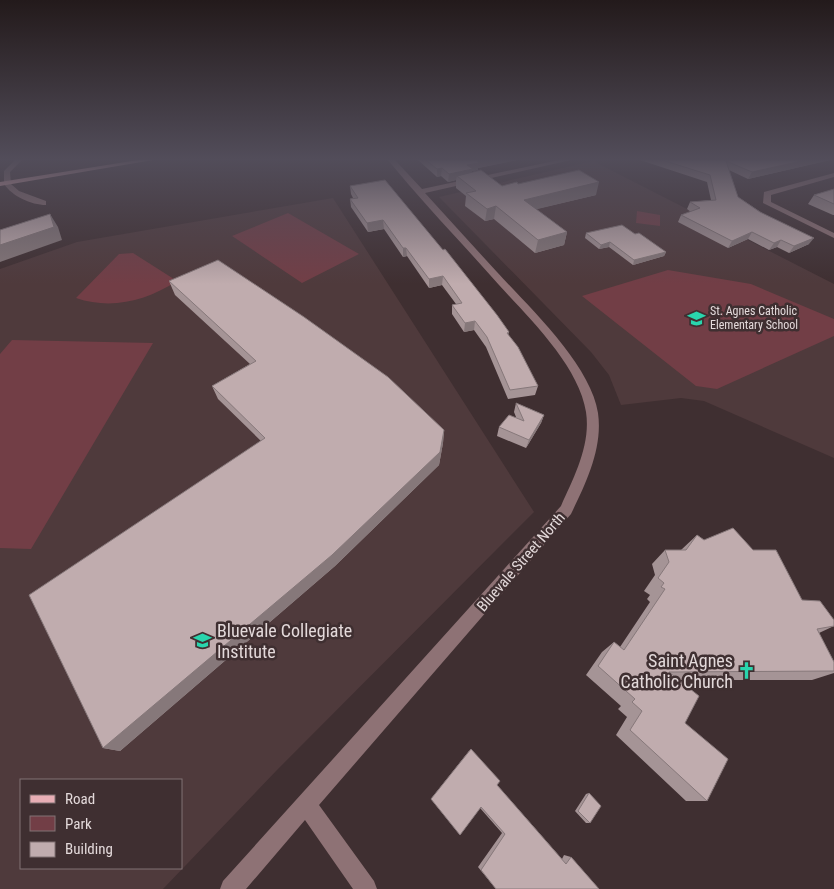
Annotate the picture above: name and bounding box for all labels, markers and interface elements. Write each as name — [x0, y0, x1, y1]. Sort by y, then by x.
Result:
place label: St. Agnes Catholic Elementary School — [710, 304, 798, 332]
school or university icon: St. Agnes Catholic Elementary School — [686, 308, 706, 328]
street label: Bluevale Street North — [473, 509, 569, 615]
place label: Bluevale Collegiate Institute — [217, 620, 352, 662]
school or university icon: Bluevale Collegiate Institute — [193, 631, 213, 651]
place label: Saint Agnes Catholic Church — [620, 650, 733, 692]
church icon: Saint Agnes Catholic Church — [737, 661, 757, 681]
legend — [20, 779, 182, 869]
text: Road — [65, 790, 95, 808]
text: Park — [65, 815, 92, 833]
text: Building — [65, 840, 113, 858]

